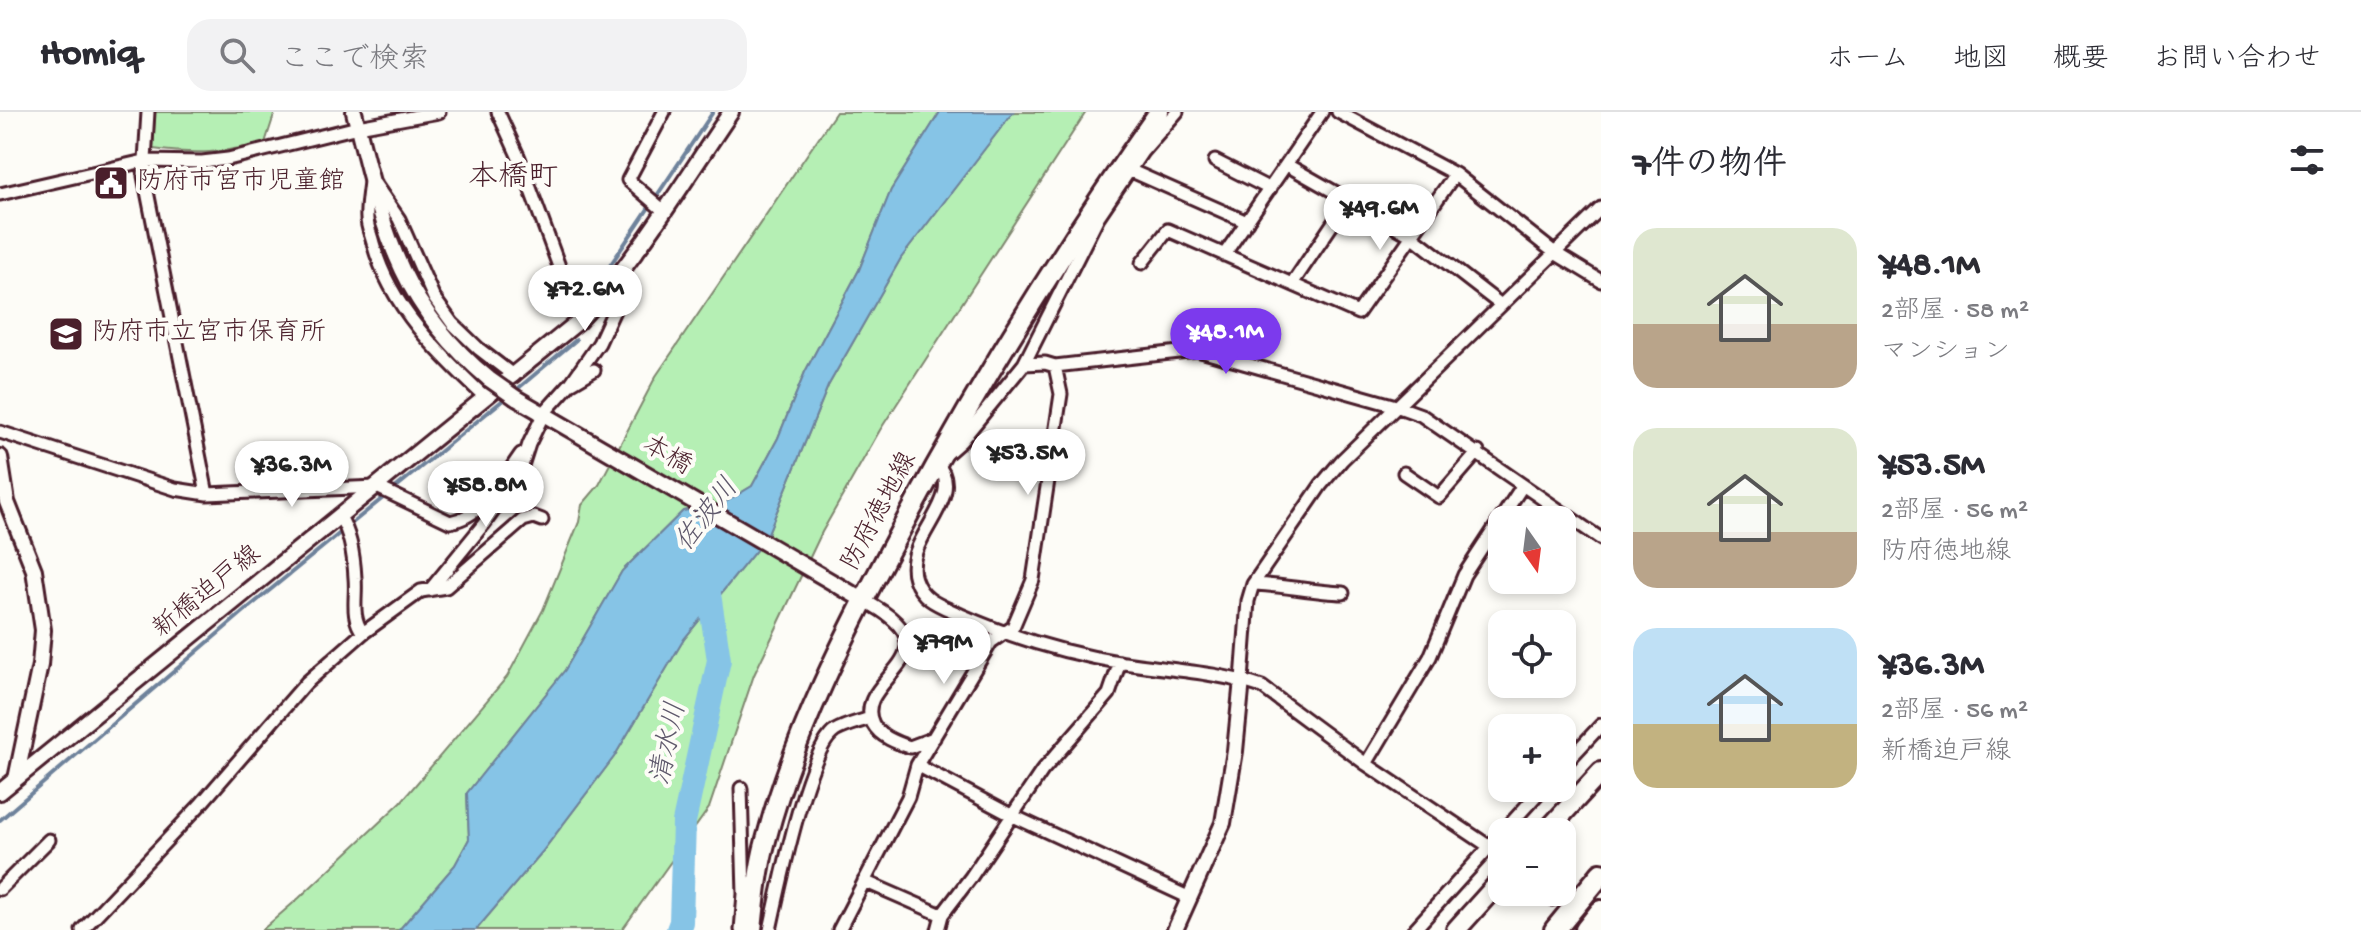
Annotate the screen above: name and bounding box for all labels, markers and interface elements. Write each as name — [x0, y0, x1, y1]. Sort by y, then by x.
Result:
search box — [187, 19, 747, 91]
text: Homiq — [40, 33, 139, 77]
icon: search — [215, 33, 259, 77]
text: ここで検索 — [279, 44, 429, 79]
text: ホーム — [1826, 44, 1909, 77]
text: 地図 — [1953, 44, 2009, 77]
text: 概要 — [2053, 44, 2109, 77]
text: お問い合わせ — [2153, 44, 2321, 77]
icon: filters — [2285, 138, 2329, 182]
text: 7件の物件 — [1633, 147, 1787, 187]
district label: 本橋町 — [468, 160, 558, 197]
public building icon: 防府市宮市児童館 — [92, 164, 130, 202]
place label: 防府市宮市児童館 — [137, 166, 345, 199]
pin: ¥49.6M — [1315, 184, 1445, 252]
text: ¥49.6M — [1342, 194, 1418, 225]
text: ¥48.1M — [1881, 247, 1979, 287]
icon: home — [1697, 260, 1793, 356]
pin: ¥72.6M — [520, 265, 650, 333]
text: ¥72.6M — [546, 275, 624, 306]
text: 2部屋 · 58 m² — [1881, 297, 2029, 328]
pin: ¥48.1M — [1161, 308, 1291, 376]
school or university icon: 防府市立宮市保育所 — [47, 315, 85, 353]
place label: 防府市立宮市保育所 — [92, 317, 326, 350]
text: ¥48.1M — [1188, 318, 1264, 349]
text: マンション — [1881, 338, 2010, 369]
pin: ¥53.5M — [963, 429, 1093, 497]
street label: 本橋 — [636, 430, 697, 483]
text: ¥53.5M — [988, 439, 1068, 470]
pin: ¥36.3M — [227, 441, 357, 509]
street label: 防府徳地線 — [836, 447, 925, 577]
text: ¥53.5M — [1881, 447, 1984, 487]
text: ¥36.3M — [253, 451, 331, 482]
icon: home — [1697, 460, 1793, 556]
pin: ¥58.8M — [421, 461, 551, 529]
text: ¥58.8M — [446, 471, 526, 502]
water label: 佐波川 — [668, 472, 747, 559]
text: 2部屋 · 56 m² — [1881, 497, 2028, 528]
north arrow — [1488, 506, 1576, 594]
map controls — [1488, 506, 1576, 906]
text: 防府徳地線 — [1881, 538, 2011, 569]
street label: 新橋迫戸線 — [147, 539, 268, 646]
button: locate — [1488, 610, 1576, 698]
pin: ¥79M — [897, 618, 991, 686]
text: ¥79M — [916, 628, 972, 659]
text: ¥36.3M — [1881, 647, 1984, 687]
icon: home — [1697, 660, 1793, 756]
text: 2部屋 · 56 m² — [1881, 697, 2028, 728]
water label: 清水川 — [644, 699, 695, 789]
button: + — [1488, 714, 1576, 802]
text: 新橋迫戸線 — [1881, 738, 2011, 769]
button: − — [1488, 818, 1576, 906]

